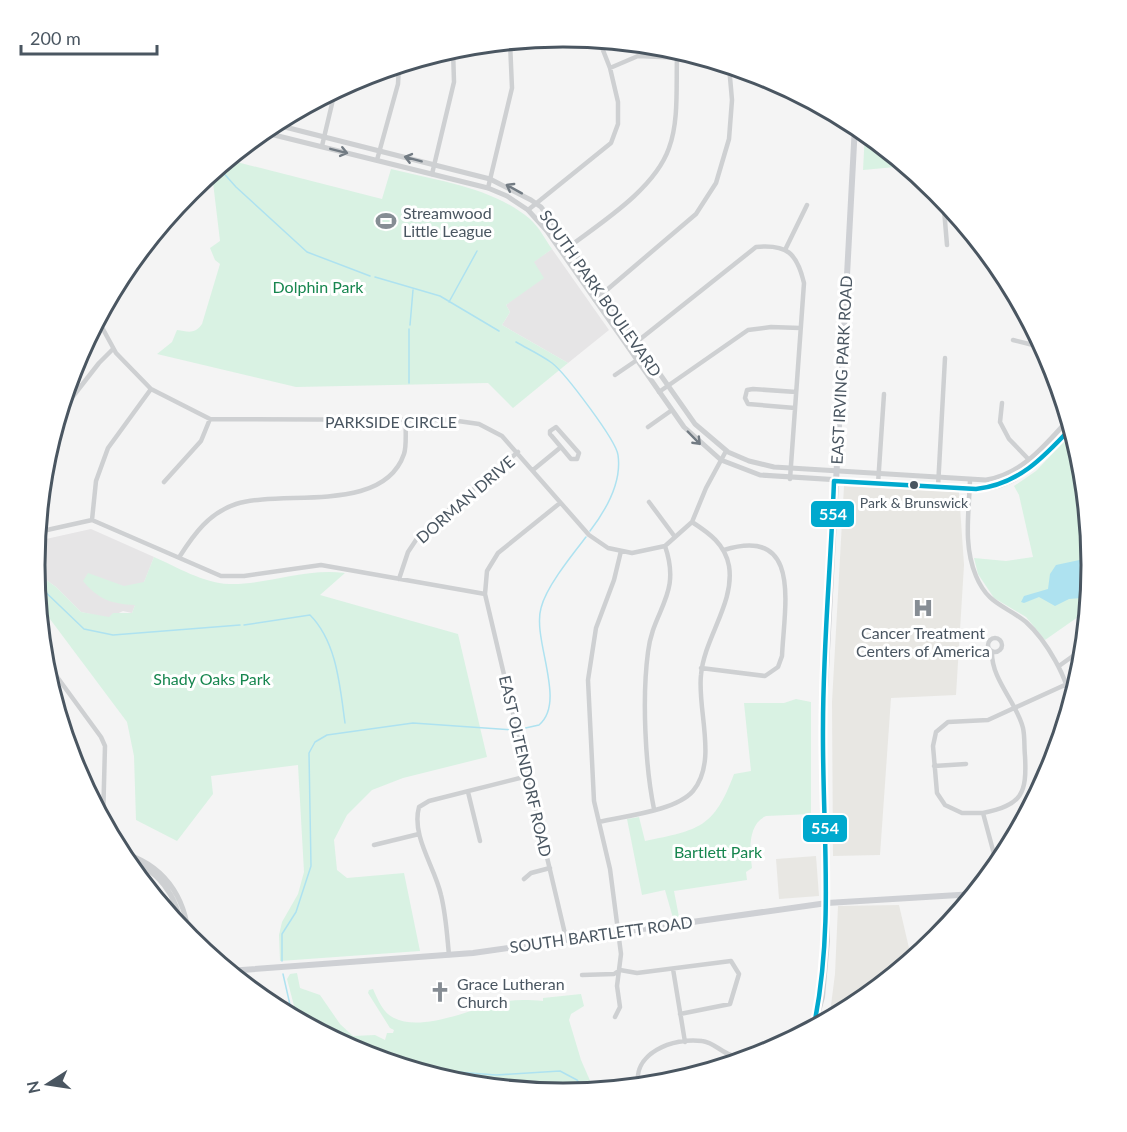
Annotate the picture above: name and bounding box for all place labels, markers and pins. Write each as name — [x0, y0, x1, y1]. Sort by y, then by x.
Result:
place label: Streamwood Little League — [403, 203, 492, 240]
sports icon: Streamwood Little League — [374, 209, 398, 233]
marker: Park & Brunswick — [908, 479, 920, 491]
place label: Park & Brunswick — [860, 494, 969, 511]
hospital icon: Cancer Treatment Centers of America — [911, 596, 935, 620]
place label: Cancer Treatment Centers of America — [856, 623, 990, 660]
place label: Grace Lutheran Church — [457, 974, 565, 1011]
church icon: Grace Lutheran Church — [428, 980, 452, 1004]

